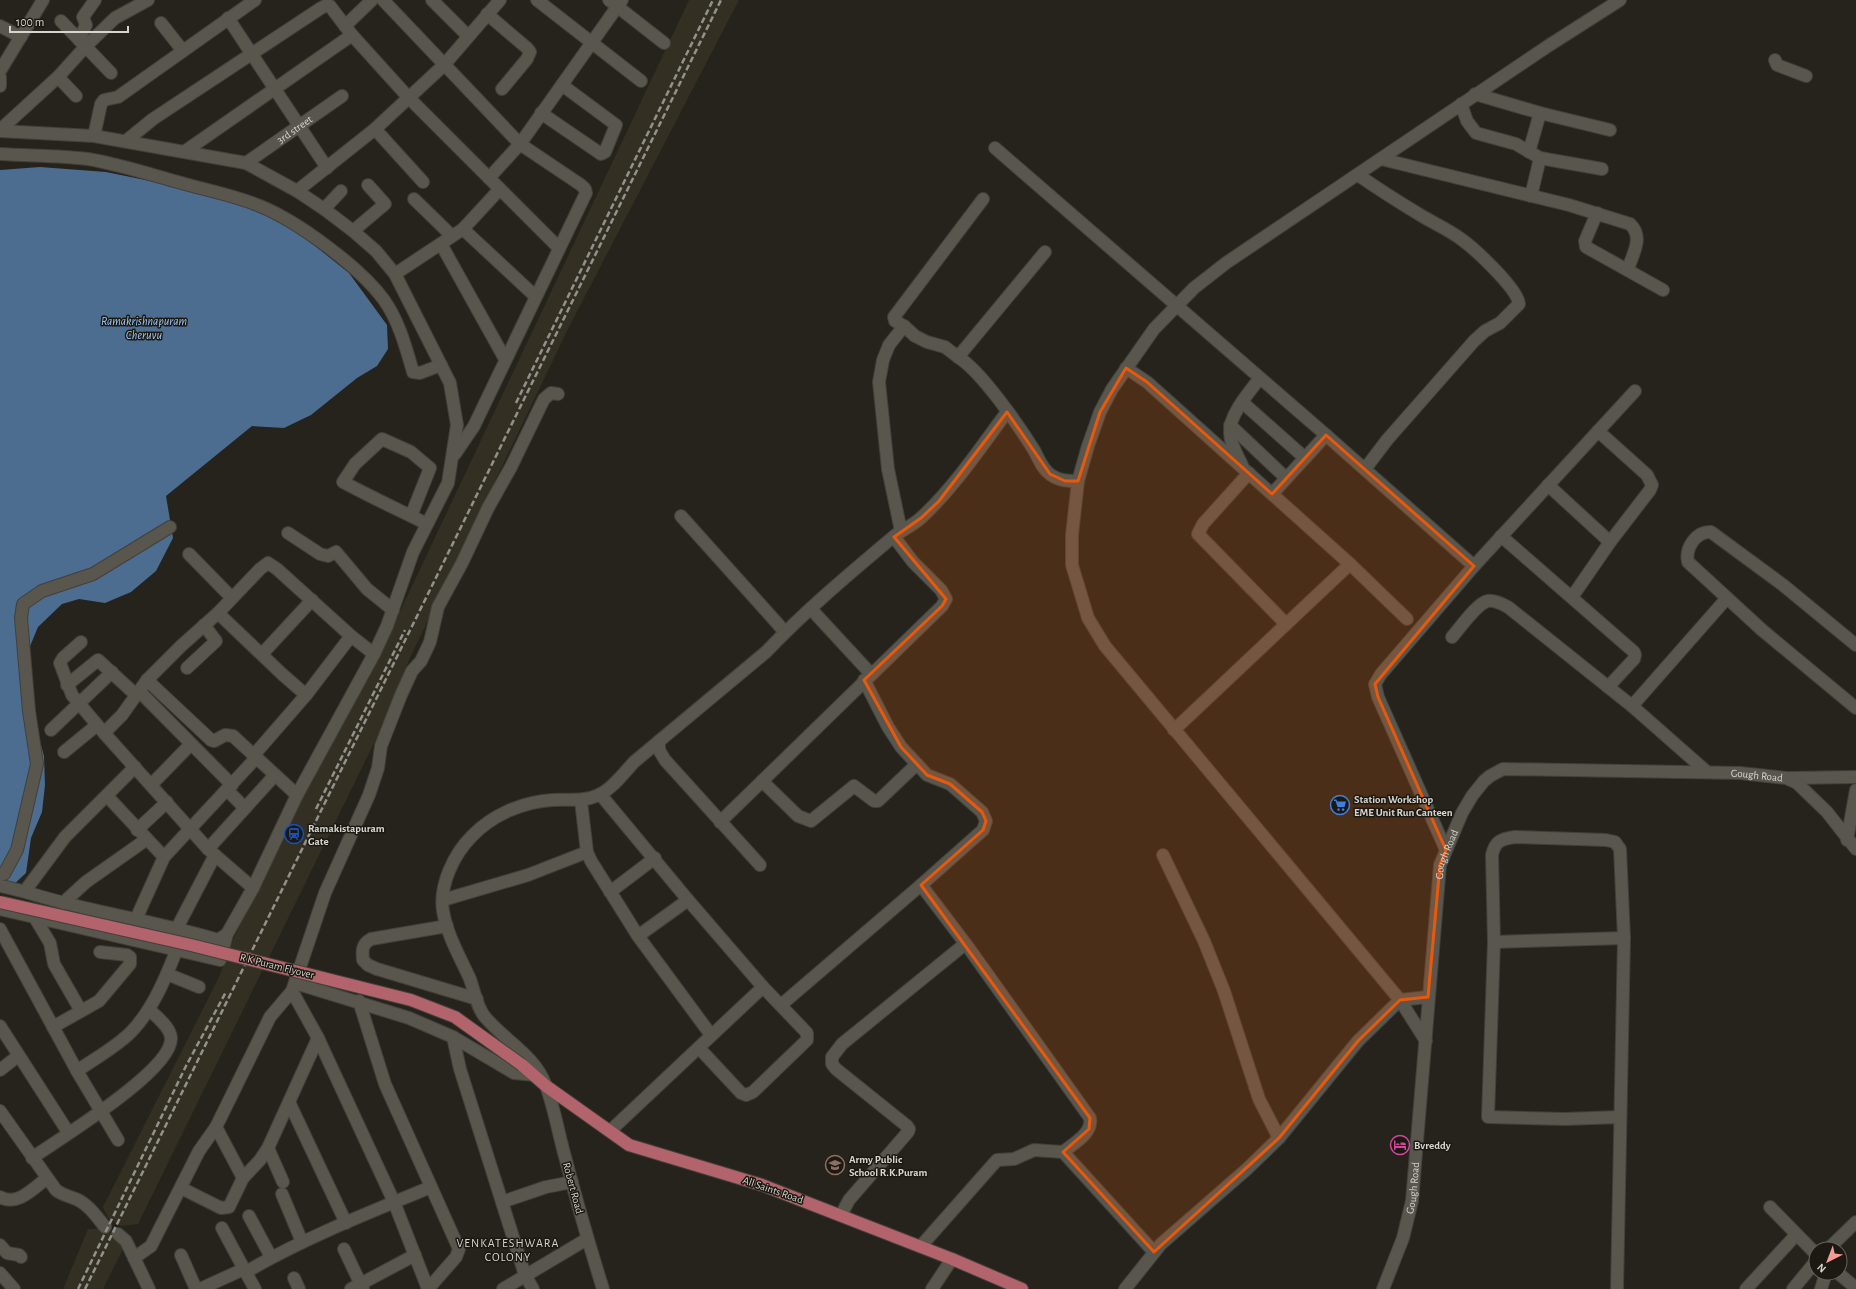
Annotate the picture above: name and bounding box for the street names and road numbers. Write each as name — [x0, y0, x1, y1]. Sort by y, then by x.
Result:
street label: 3rd street — [275, 113, 315, 145]
street label: Gough Road — [1731, 767, 1784, 783]
street label: Gough Road — [1433, 827, 1460, 880]
street label: R K Puram Flyover — [239, 951, 316, 981]
street label: Robert Road — [561, 1161, 585, 1215]
street label: Gough Road — [1404, 1161, 1421, 1215]
street label: All Saints Road — [741, 1174, 805, 1206]

